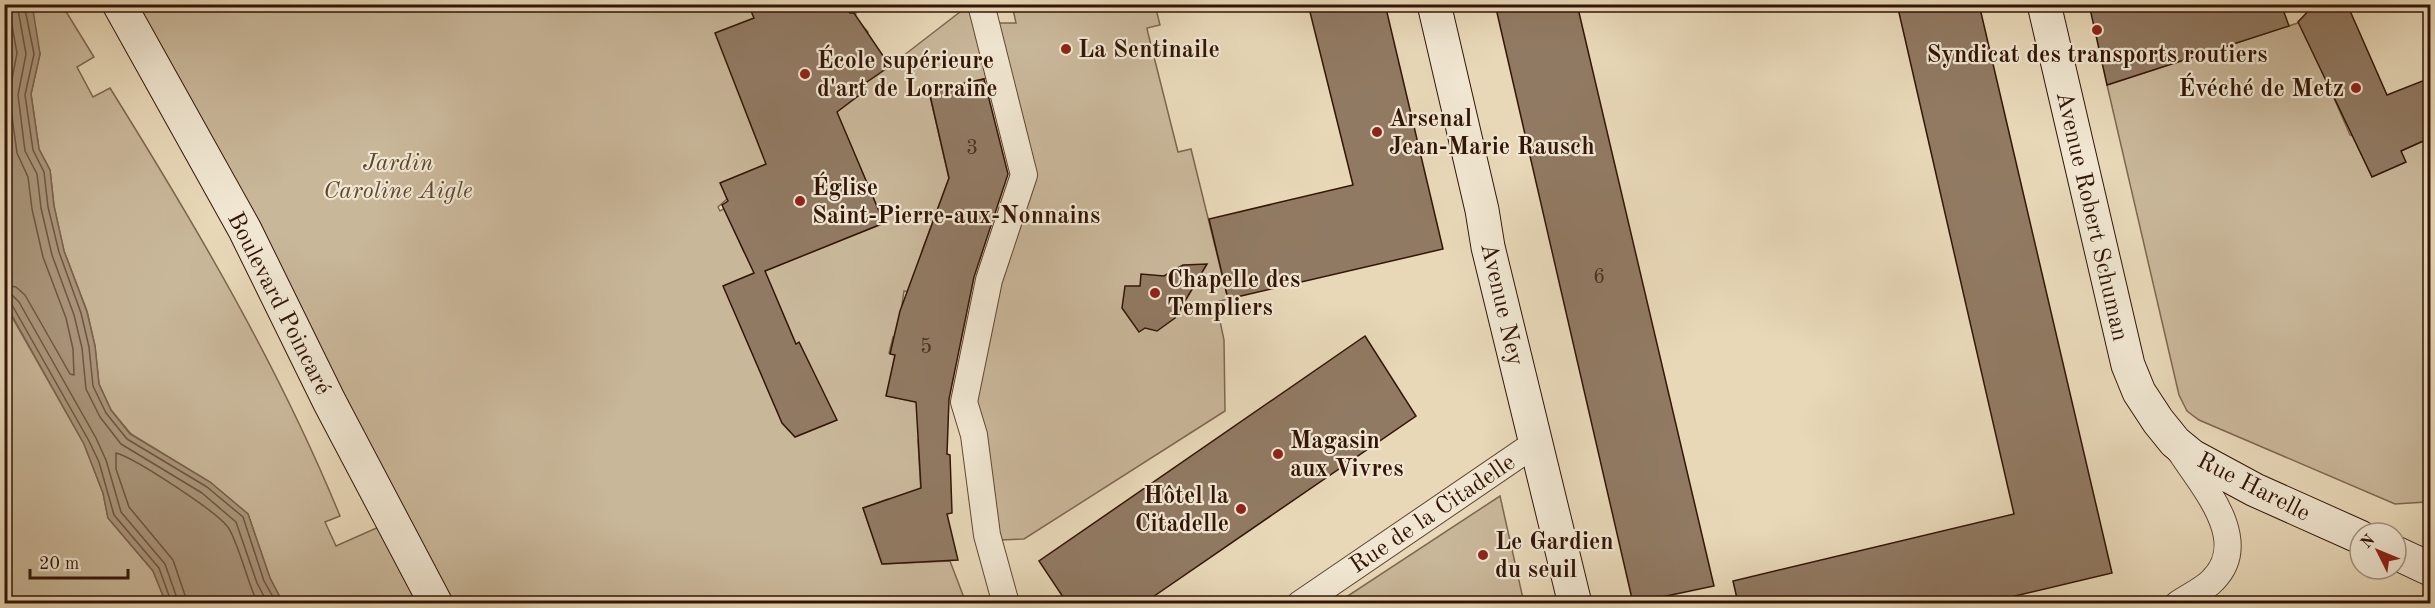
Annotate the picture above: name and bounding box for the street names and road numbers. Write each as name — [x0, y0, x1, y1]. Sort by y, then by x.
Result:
street label: Avenue Robert Schuman — [2051, 89, 2131, 344]
street label: Boulevard Poincaré — [222, 209, 335, 399]
street label: Avenue Ney — [1475, 241, 1527, 368]
street label: Rue Harelle — [2193, 449, 2314, 526]
street label: Rue de la Citadelle — [1346, 451, 1520, 579]

